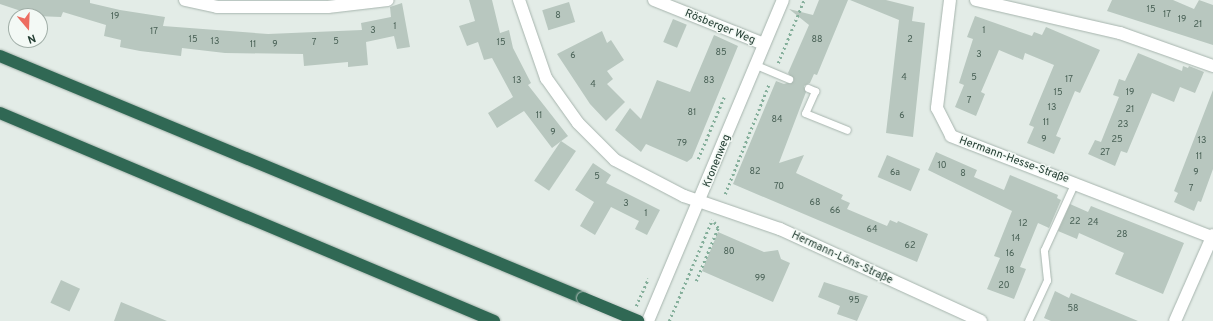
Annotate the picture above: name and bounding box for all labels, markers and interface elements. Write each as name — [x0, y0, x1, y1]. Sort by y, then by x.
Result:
house number: 15 — [1147, 5, 1155, 15]
street label: Rösberger Weg — [683, 7, 757, 47]
north arrow — [8, 8, 48, 48]
house number: 17 — [1163, 10, 1171, 20]
house number: 8 — [555, 11, 561, 21]
house number: 19 — [111, 12, 119, 22]
house number: 19 — [1178, 15, 1186, 25]
house number: 21 — [1194, 20, 1202, 30]
house number: 1 — [393, 22, 397, 32]
house number: 3 — [370, 26, 376, 36]
house number: 1 — [982, 26, 986, 36]
house number: 17 — [150, 27, 158, 37]
text: N — [26, 30, 38, 46]
house number: 15 — [189, 35, 197, 45]
house number: 88 — [812, 35, 822, 45]
house number: 2 — [907, 35, 913, 45]
house number: 13 — [211, 37, 219, 47]
house number: 5 — [333, 37, 339, 47]
house number: 7 — [312, 38, 316, 48]
house number: 15 — [497, 38, 505, 48]
house number: 11 — [250, 40, 256, 50]
house number: 9 — [272, 40, 278, 50]
house number: 85 — [715, 48, 727, 58]
house number: 3 — [976, 50, 982, 60]
house number: 6 — [570, 51, 576, 61]
house number: 4 — [901, 73, 907, 83]
house number: 5 — [971, 73, 977, 83]
house number: 17 — [1065, 75, 1073, 85]
house number: 13 — [513, 76, 521, 86]
house number: 83 — [704, 76, 714, 86]
house number: 4 — [590, 80, 596, 90]
house number: 15 — [1054, 88, 1062, 98]
house number: 19 — [1126, 88, 1134, 98]
house number: 7 — [967, 96, 971, 106]
house number: 13 — [1048, 103, 1056, 113]
house number: 21 — [1126, 105, 1134, 115]
house number: 81 — [688, 108, 696, 118]
house number: 11 — [536, 111, 542, 121]
house number: 6 — [899, 111, 905, 121]
house number: 84 — [771, 115, 783, 125]
house number: 11 — [1043, 118, 1049, 128]
house number: 23 — [1118, 120, 1128, 130]
house number: 9 — [550, 128, 556, 138]
street label: Kronenweg — [700, 133, 734, 189]
street label: Hermann-Hesse-Straße — [957, 134, 1071, 186]
house number: 9 — [1041, 135, 1047, 145]
house number: 25 — [1111, 135, 1123, 145]
house number: 13 — [1198, 136, 1206, 146]
house number: 79 — [677, 139, 687, 149]
house number: 27 — [1100, 148, 1110, 158]
house number: 11 — [1196, 152, 1202, 162]
house number: 10 — [937, 161, 947, 171]
house number: 82 — [750, 167, 760, 177]
house number: 6a — [890, 168, 900, 178]
house number: 9 — [1193, 168, 1199, 178]
house number: 8 — [960, 169, 966, 179]
house number: 5 — [594, 172, 600, 182]
house number: 70 — [774, 182, 784, 192]
house number: 7 — [1189, 184, 1193, 194]
house number: 68 — [810, 198, 820, 208]
house number: 3 — [623, 199, 629, 209]
house number: 66 — [830, 206, 840, 216]
house number: 1 — [644, 209, 648, 219]
house number: 22 — [1069, 217, 1081, 227]
house number: 24 — [1087, 218, 1099, 228]
house number: 12 — [1019, 219, 1027, 229]
house number: 64 — [867, 225, 877, 235]
street label: Hermann-Löns-Straße — [789, 229, 895, 287]
house number: 28 — [1116, 230, 1128, 240]
house number: 14 — [1012, 234, 1020, 244]
house number: 62 — [905, 241, 915, 251]
house number: 80 — [723, 247, 735, 257]
house number: 16 — [1006, 249, 1014, 259]
house number: 18 — [1006, 266, 1014, 276]
house number: 99 — [755, 274, 765, 284]
house number: 20 — [998, 281, 1010, 291]
house number: 95 — [849, 296, 859, 306]
house number: 58 — [1067, 304, 1079, 314]

